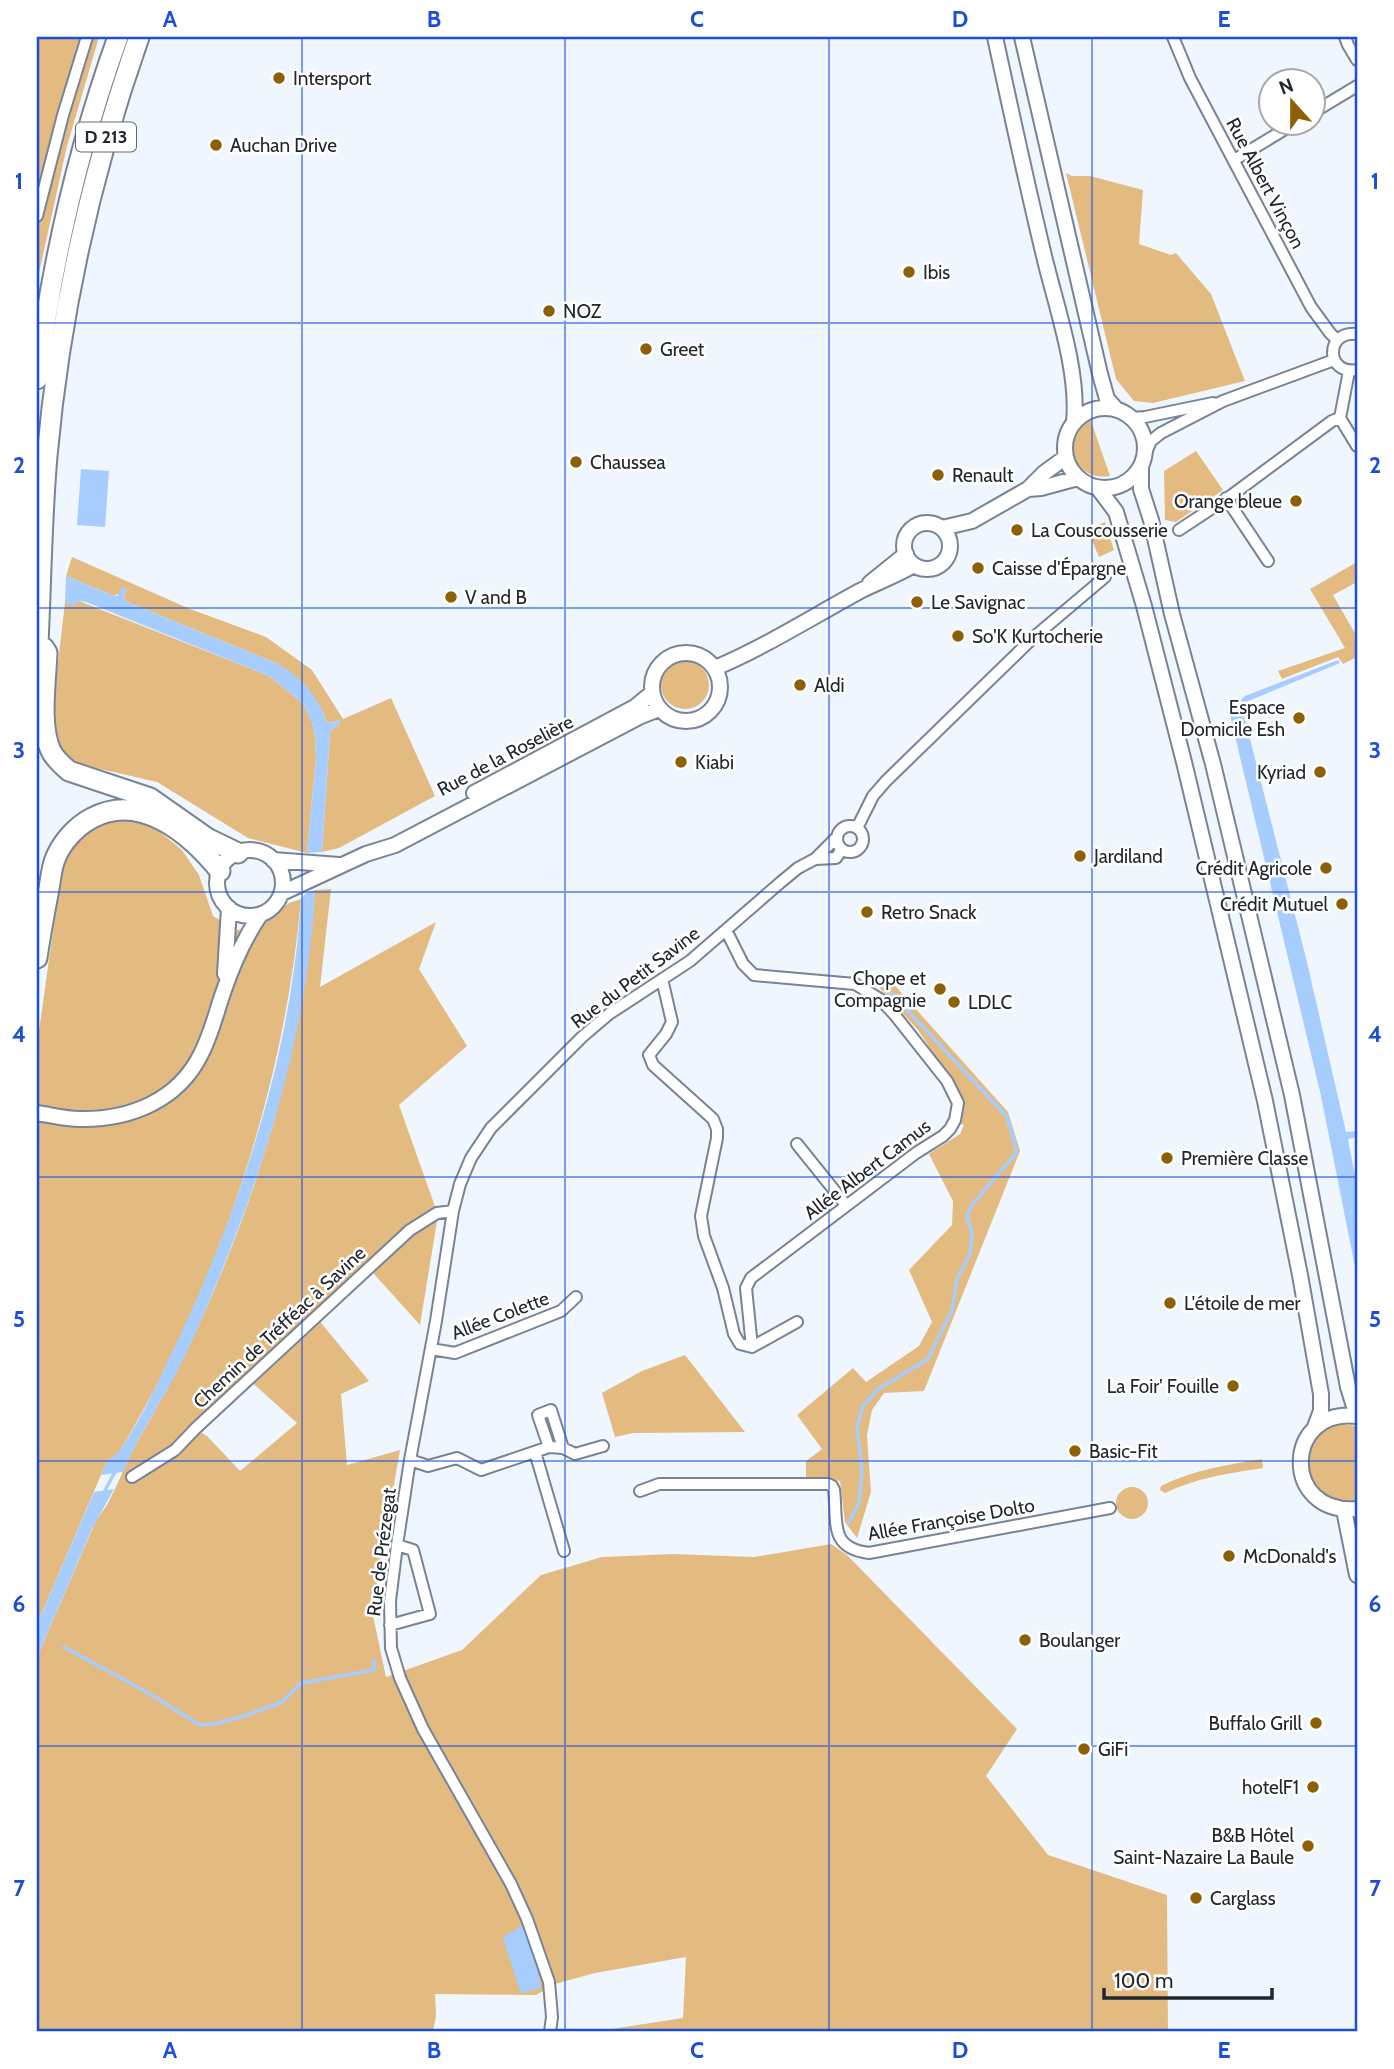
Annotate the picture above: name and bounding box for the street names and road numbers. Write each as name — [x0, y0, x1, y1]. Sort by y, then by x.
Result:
street label: Rue Albert Vinçon — [1221, 114, 1310, 253]
road number: D 213 — [76, 122, 136, 152]
street label: Rue de la Roselière — [433, 710, 577, 801]
street label: Rue du Petit Savine — [566, 921, 704, 1033]
street label: Allée Albert Camus — [799, 1114, 935, 1224]
street label: Chemin de Tréfféac à Savine — [189, 1241, 370, 1413]
street label: Allée Colette — [448, 1286, 552, 1345]
street label: Rue de Prézegat — [362, 1486, 401, 1618]
street label: Allée Françoise Dolto — [866, 1493, 1036, 1545]

